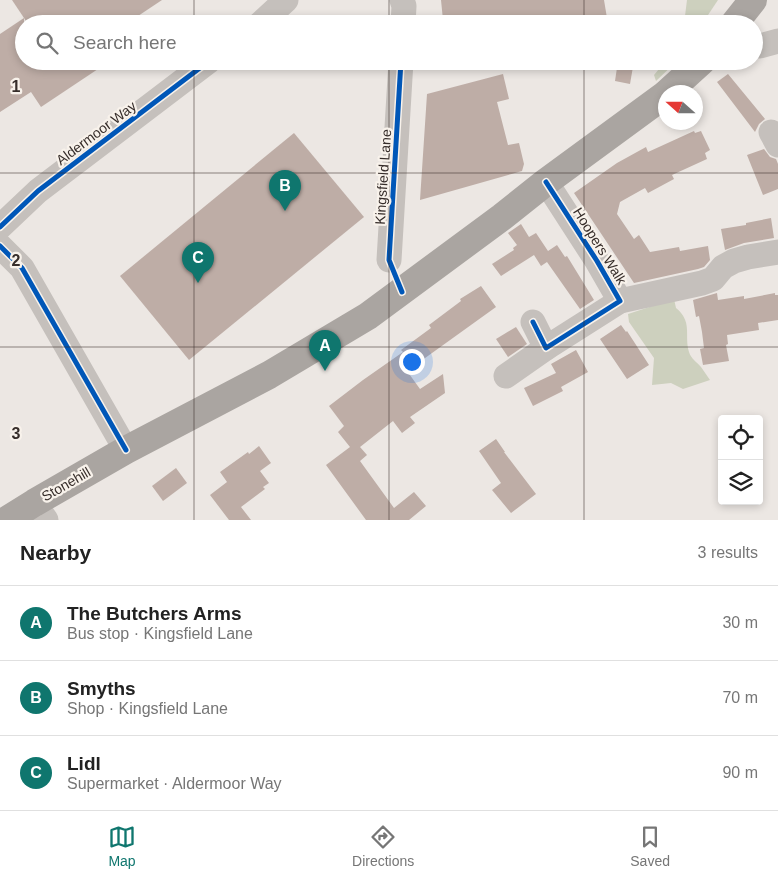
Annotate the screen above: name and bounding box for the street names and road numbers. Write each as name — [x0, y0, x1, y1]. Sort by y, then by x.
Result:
street label: Aldermoor Way — [53, 98, 139, 168]
street label: Kingsfield Lane — [372, 128, 394, 225]
street label: Hoopers Walk — [570, 205, 630, 288]
street label: Stonehill — [39, 464, 93, 504]

